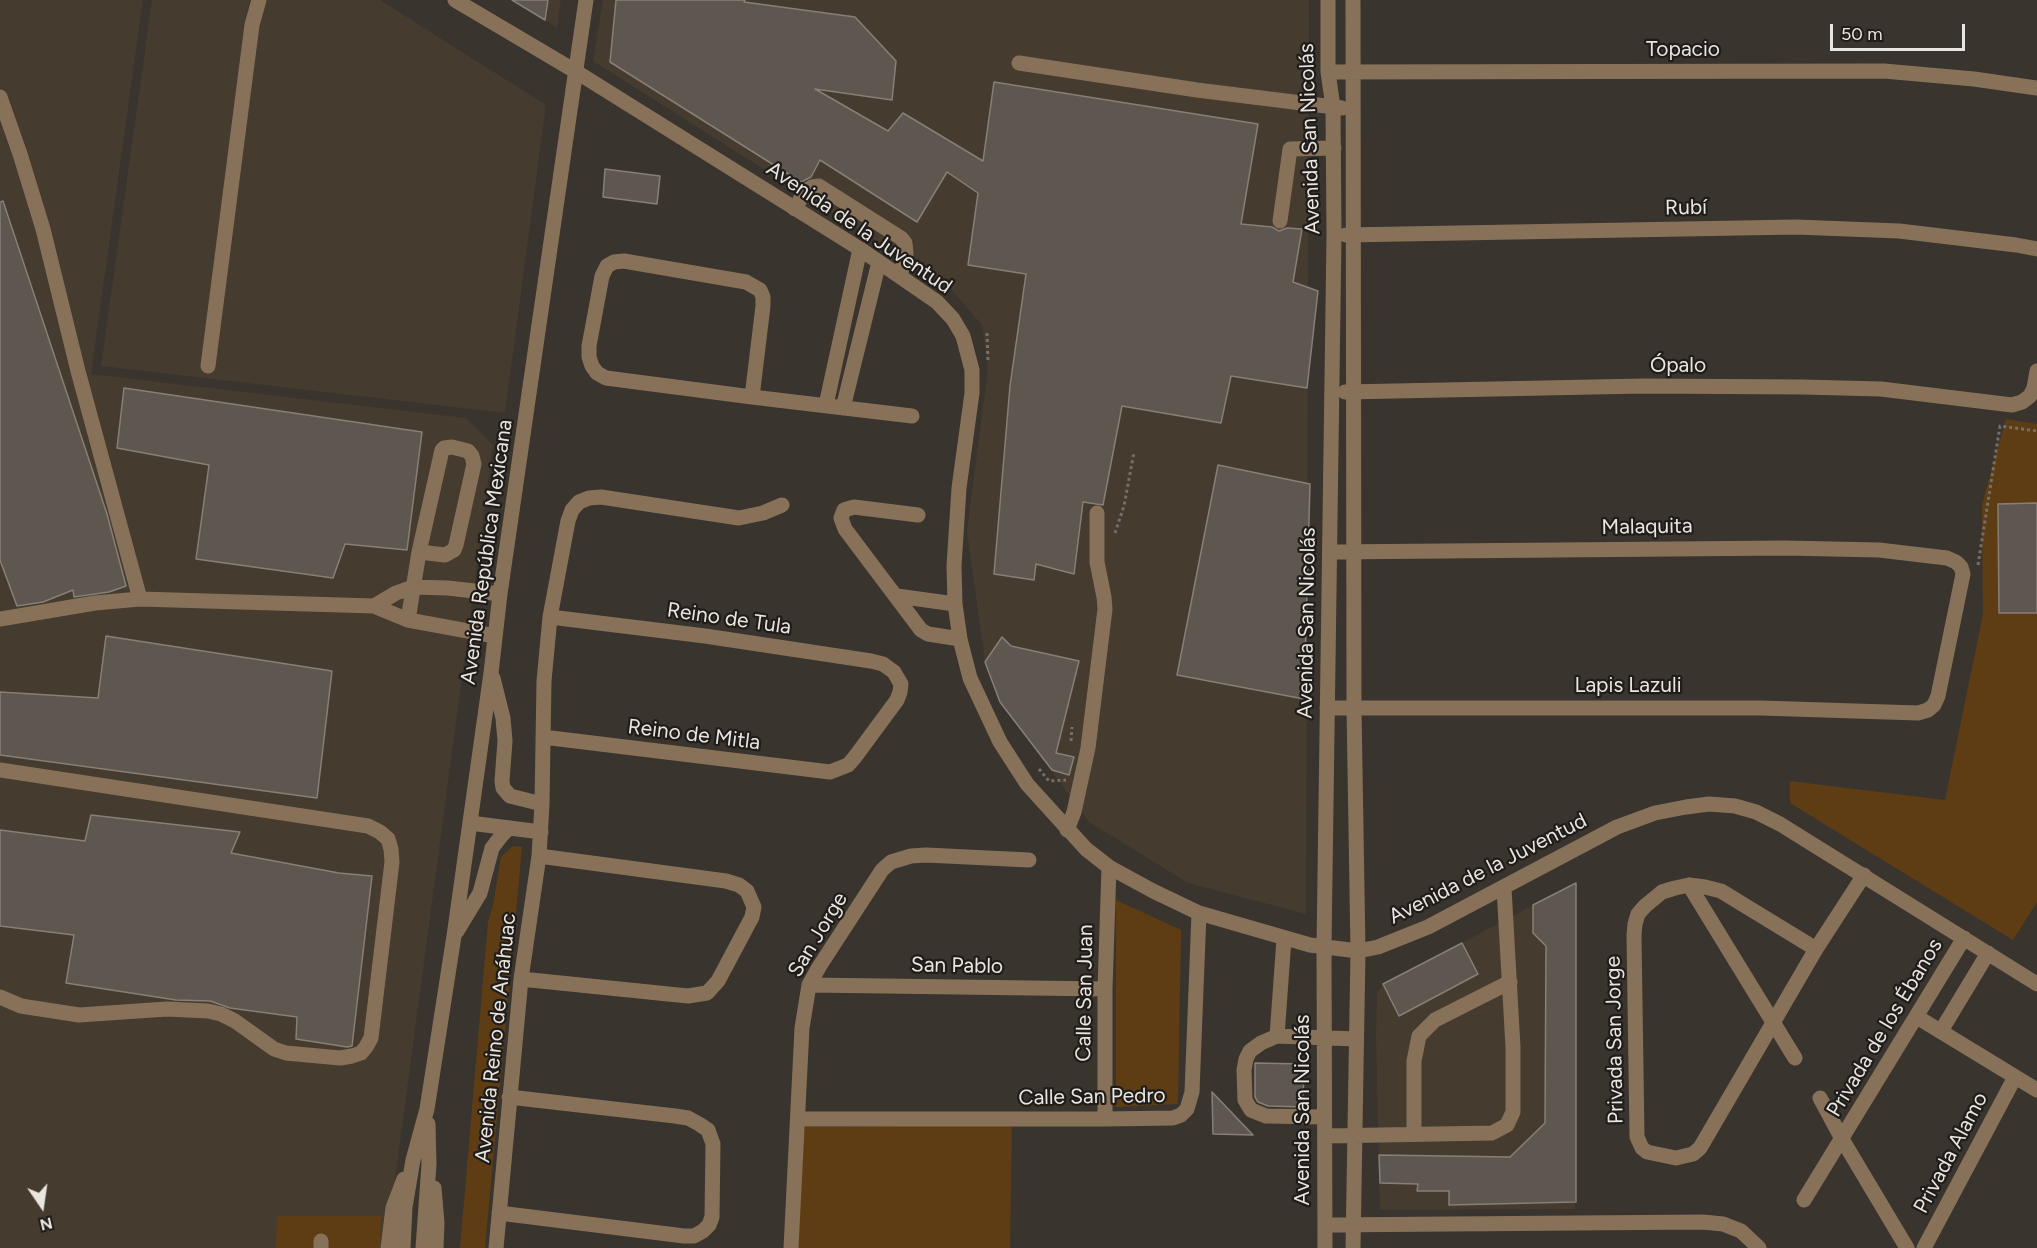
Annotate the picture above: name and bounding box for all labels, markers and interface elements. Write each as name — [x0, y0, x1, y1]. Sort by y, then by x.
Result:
scale bar — [1833, 12, 1968, 50]
text: 50 m — [1841, 23, 1883, 45]
street label: Topacio — [1646, 37, 1720, 63]
street label: Avenida San Nicolás — [1294, 43, 1326, 235]
street label: Avenida de la Juventud — [761, 156, 957, 300]
street label: Rubí — [1665, 195, 1707, 221]
street label: Ópalo — [1650, 353, 1706, 379]
street label: Avenida República Mexicana — [456, 418, 518, 686]
street label: Malaquita — [1601, 514, 1693, 540]
street label: Avenida San Nicolás — [1293, 527, 1321, 719]
street label: Reino de Tula — [665, 598, 793, 640]
street label: Lapis Lazuli — [1574, 673, 1682, 699]
street label: Reino de Mitla — [626, 714, 762, 756]
street label: Avenida de la Juventud — [1385, 808, 1591, 930]
street label: San Jorge — [783, 888, 853, 982]
street label: Avenida Reino de Anáhuac — [470, 912, 522, 1164]
street label: Calle San Juan — [1071, 924, 1099, 1062]
street label: Privada de los Ébanos — [1822, 934, 1948, 1122]
street label: San Pablo — [911, 953, 1003, 979]
street label: Privada San Jorge — [1601, 956, 1629, 1124]
street label: Avenida San Nicolás — [1290, 1014, 1316, 1206]
street label: Calle San Pedro — [1018, 1083, 1166, 1111]
street label: Privada Alamo — [1909, 1088, 1993, 1218]
north arrow — [12, 1176, 72, 1236]
text: N — [38, 1213, 54, 1235]

